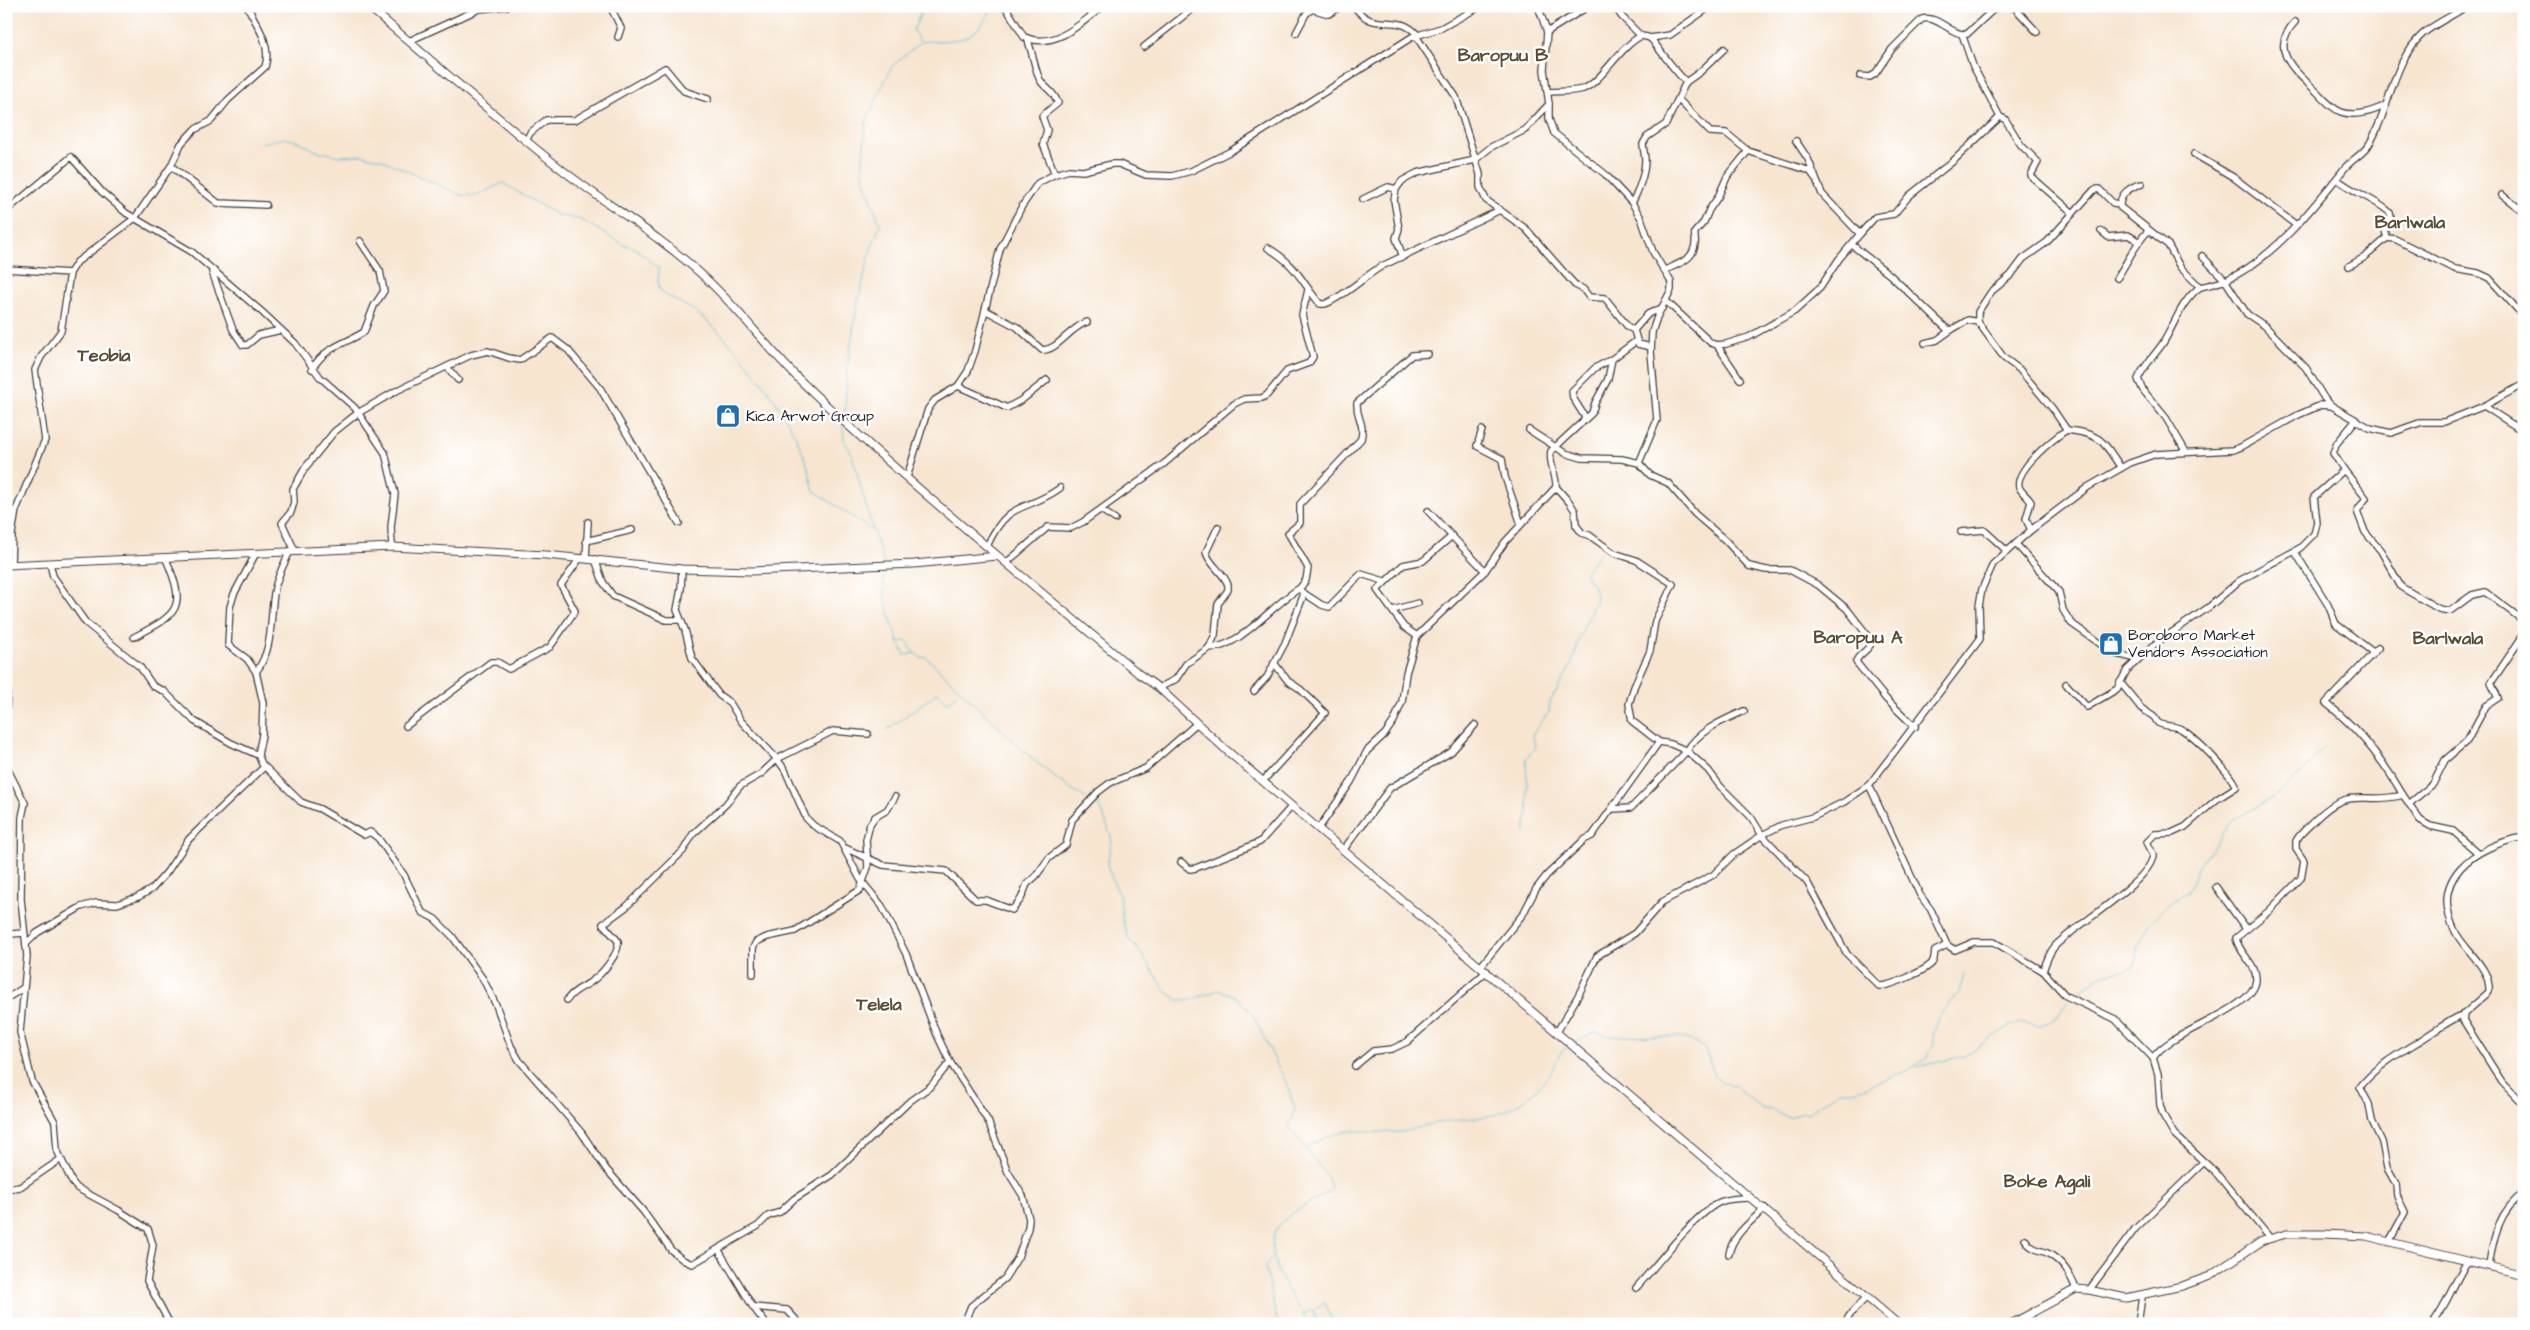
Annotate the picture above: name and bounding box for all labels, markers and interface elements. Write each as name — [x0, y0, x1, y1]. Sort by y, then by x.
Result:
district label: Baropuu B — [1458, 43, 1548, 68]
district label: Barlwala — [2375, 210, 2446, 235]
district label: Teobia — [76, 343, 131, 368]
shop icon: Kica Arwot Group — [715, 403, 741, 429]
place label: Kica Arwot Group — [746, 406, 874, 427]
district label: Baropuu A — [1813, 625, 1903, 650]
place label: Boroboro Market Vendors Association — [2128, 625, 2268, 663]
district label: Barlwala — [2413, 626, 2484, 651]
shop icon: Boroboro Market Vendors Association — [2098, 631, 2124, 657]
district label: Telela — [855, 992, 903, 1017]
district label: Boke Agali — [2004, 1169, 2090, 1195]

